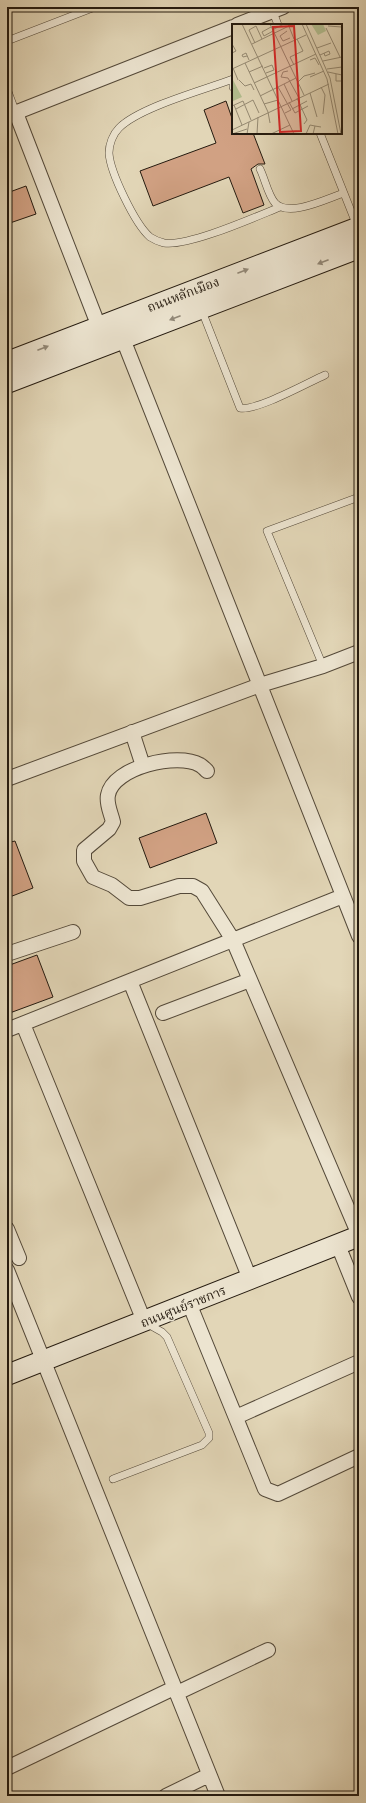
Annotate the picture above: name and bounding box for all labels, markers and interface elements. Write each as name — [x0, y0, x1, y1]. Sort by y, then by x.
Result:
inset map — [232, 24, 342, 134]
one-way arrow — [316, 259, 328, 265]
one-way arrow — [238, 268, 250, 274]
street label: ถนนหลักเมือง — [145, 273, 222, 317]
one-way arrow — [169, 316, 181, 322]
one-way arrow — [38, 345, 50, 351]
street label: ถนนศูนย์ราชการ — [138, 1282, 229, 1332]

